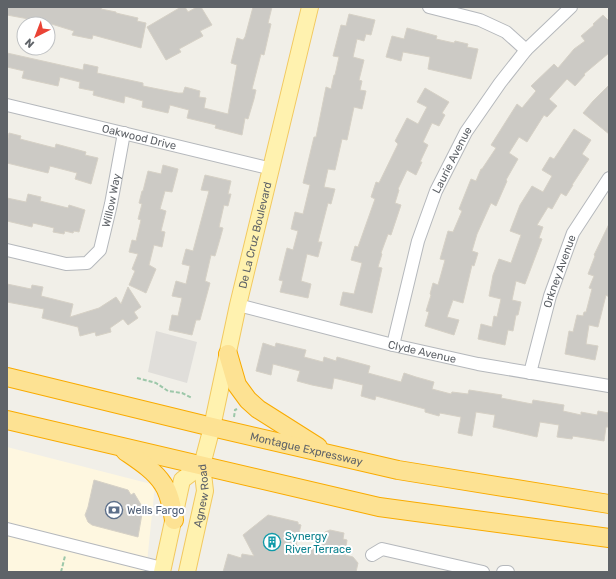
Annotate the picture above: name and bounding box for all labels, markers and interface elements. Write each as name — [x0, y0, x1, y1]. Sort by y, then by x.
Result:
north arrow — [16, 16, 56, 56]
text: N — [22, 36, 37, 51]
street label: Oakwood Drive — [101, 122, 178, 152]
street label: Laurie Avenue — [430, 124, 474, 195]
street label: Willow Way — [99, 172, 123, 229]
street label: De La Cruz Boulevard — [236, 180, 274, 290]
street label: Orkney Avenue — [541, 233, 578, 309]
street label: Clyde Avenue — [387, 337, 458, 365]
street label: Montague Expressway — [249, 430, 364, 468]
street label: Agnew Road — [191, 463, 212, 528]
bank icon: Wells Fargo — [104, 500, 124, 520]
place label: Wells Fargo — [127, 504, 185, 517]
place label: Synergy River Terrace — [285, 530, 351, 556]
building icon: Synergy River Terrace — [262, 532, 282, 552]

